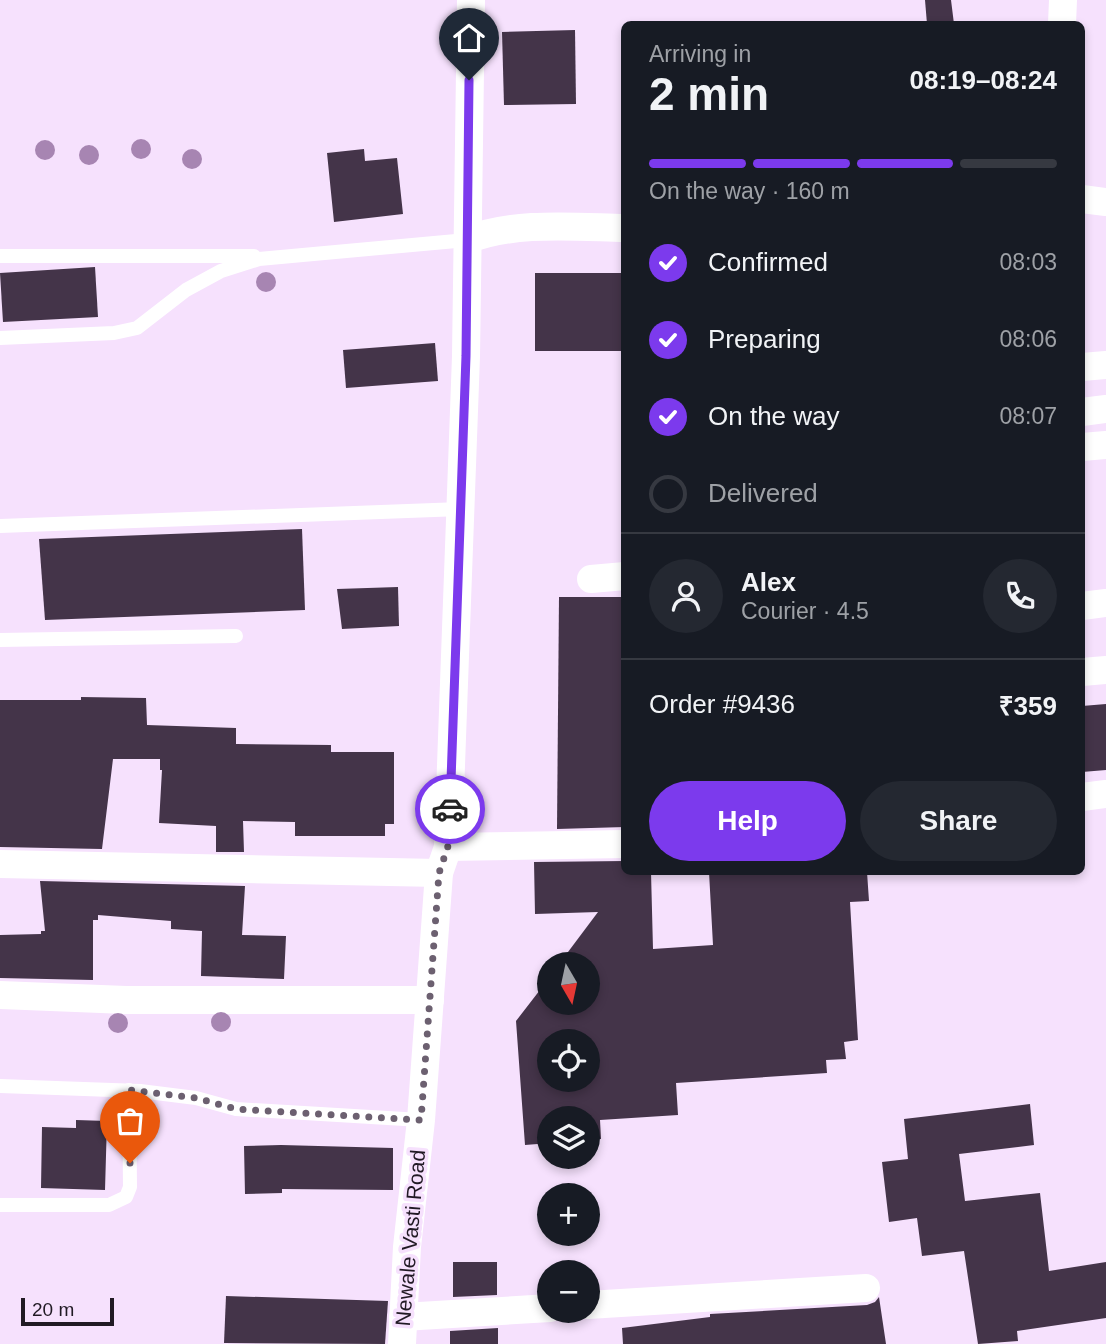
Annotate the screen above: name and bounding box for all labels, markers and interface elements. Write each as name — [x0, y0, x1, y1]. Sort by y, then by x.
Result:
pin — [439, 8, 499, 80]
icon: home — [450, 19, 488, 57]
text: Arriving in — [649, 41, 751, 67]
text: 08:19–08:24 — [910, 65, 1057, 95]
text: 2 min — [649, 68, 769, 120]
text: On the way · 160 m — [649, 178, 850, 204]
icon: check — [649, 244, 687, 282]
text: Confirmed — [708, 247, 828, 277]
text: 08:03 — [999, 249, 1057, 275]
icon: check — [649, 321, 687, 359]
text: Preparing — [708, 324, 821, 354]
text: 08:06 — [999, 326, 1057, 352]
icon: check — [649, 398, 687, 436]
text: On the way — [708, 401, 840, 431]
text: 08:07 — [999, 403, 1057, 429]
text: Delivered — [708, 478, 818, 508]
button: person — [649, 559, 723, 633]
button: phone — [983, 559, 1057, 633]
text: Alex — [741, 567, 796, 597]
text: Courier · 4.5 — [741, 598, 869, 624]
text: Order #9436 — [649, 689, 795, 719]
text: ₹359 — [999, 691, 1057, 721]
courier — [415, 774, 485, 844]
button: Help — [649, 781, 846, 861]
button: Share — [860, 781, 1057, 861]
icon: car — [431, 790, 469, 828]
north arrow — [537, 952, 600, 1015]
map controls — [537, 952, 600, 1323]
button: locate — [537, 1029, 600, 1092]
pin — [100, 1091, 160, 1163]
icon: bag — [111, 1102, 149, 1140]
button: layers — [537, 1106, 600, 1169]
street label: Newale Vasti Road — [391, 1149, 429, 1327]
button: + — [537, 1183, 600, 1246]
button: − — [537, 1260, 600, 1323]
scale bar — [21, 1295, 114, 1327]
text: 20 m — [32, 1299, 74, 1320]

